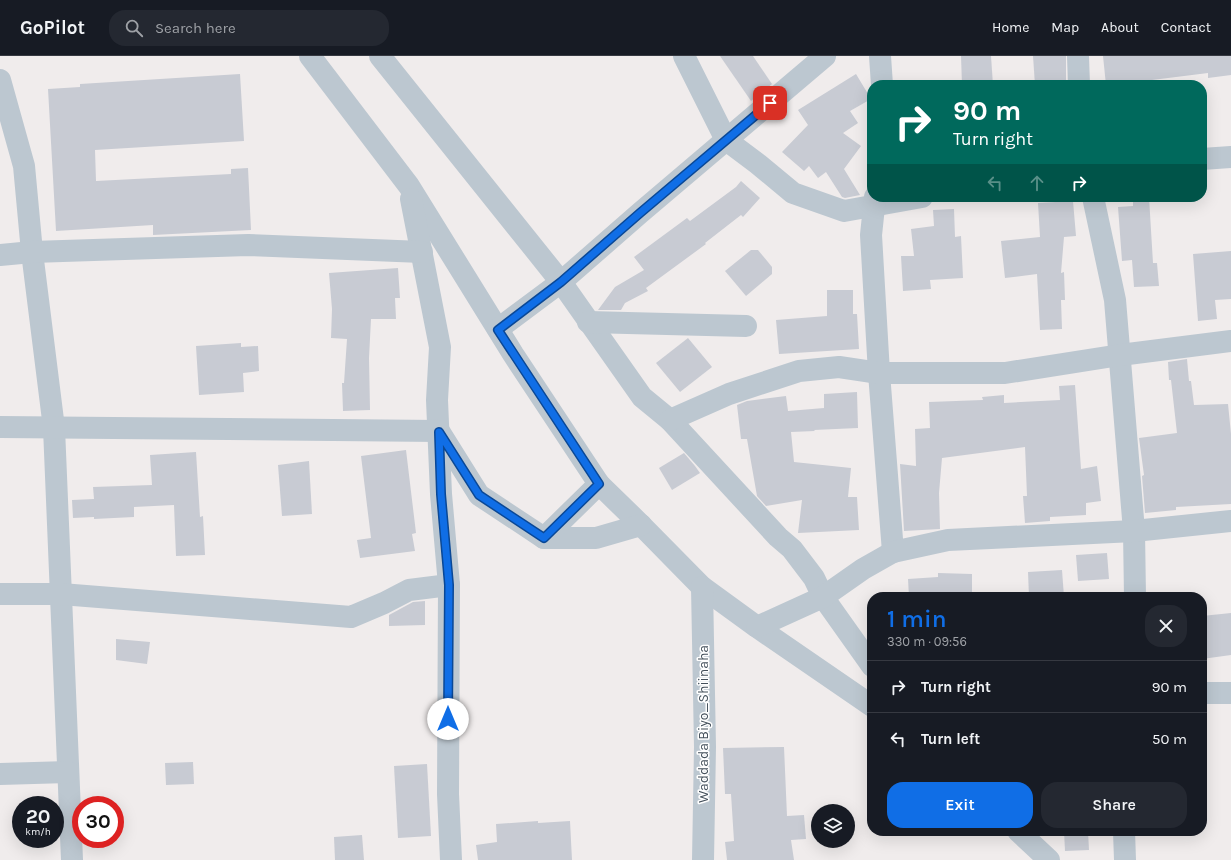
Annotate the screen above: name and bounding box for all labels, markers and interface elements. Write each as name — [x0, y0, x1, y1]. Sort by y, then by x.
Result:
search box — [109, 10, 389, 46]
text: GoPilot — [20, 17, 85, 39]
icon: search — [123, 17, 145, 39]
text: Search here — [155, 19, 236, 37]
text: Home — [992, 19, 1029, 36]
text: Map — [1051, 19, 1079, 36]
text: About — [1101, 19, 1139, 36]
text: Contact — [1161, 19, 1211, 36]
pin — [753, 86, 787, 120]
icon: arrive — [759, 92, 781, 114]
text: 90 m — [953, 94, 1021, 127]
icon: right — [887, 96, 939, 148]
text: Turn right — [953, 128, 1033, 150]
icon: left — [984, 172, 1006, 194]
icon: ahead — [1026, 172, 1048, 194]
icon: right — [1068, 172, 1090, 194]
text: 1 min — [887, 605, 947, 633]
button: close — [1145, 605, 1187, 647]
text: 330 m · 09:56 — [887, 634, 967, 649]
street label: Waddada Biyo_Shiinaha — [695, 645, 712, 803]
icon: right — [887, 676, 909, 698]
text: Turn right — [921, 678, 991, 696]
text: 90 m — [1152, 678, 1187, 696]
position arrow — [427, 698, 469, 740]
icon: left — [887, 728, 909, 750]
text: Turn left — [921, 730, 980, 748]
text: 50 m — [1152, 730, 1187, 748]
button: Exit — [887, 782, 1033, 828]
button: Share — [1041, 782, 1187, 828]
speed limit sign: 30 — [72, 796, 124, 848]
map controls — [811, 804, 855, 848]
button: layers — [811, 804, 855, 848]
text: 20 — [26, 805, 50, 828]
text: km/h — [25, 826, 51, 838]

